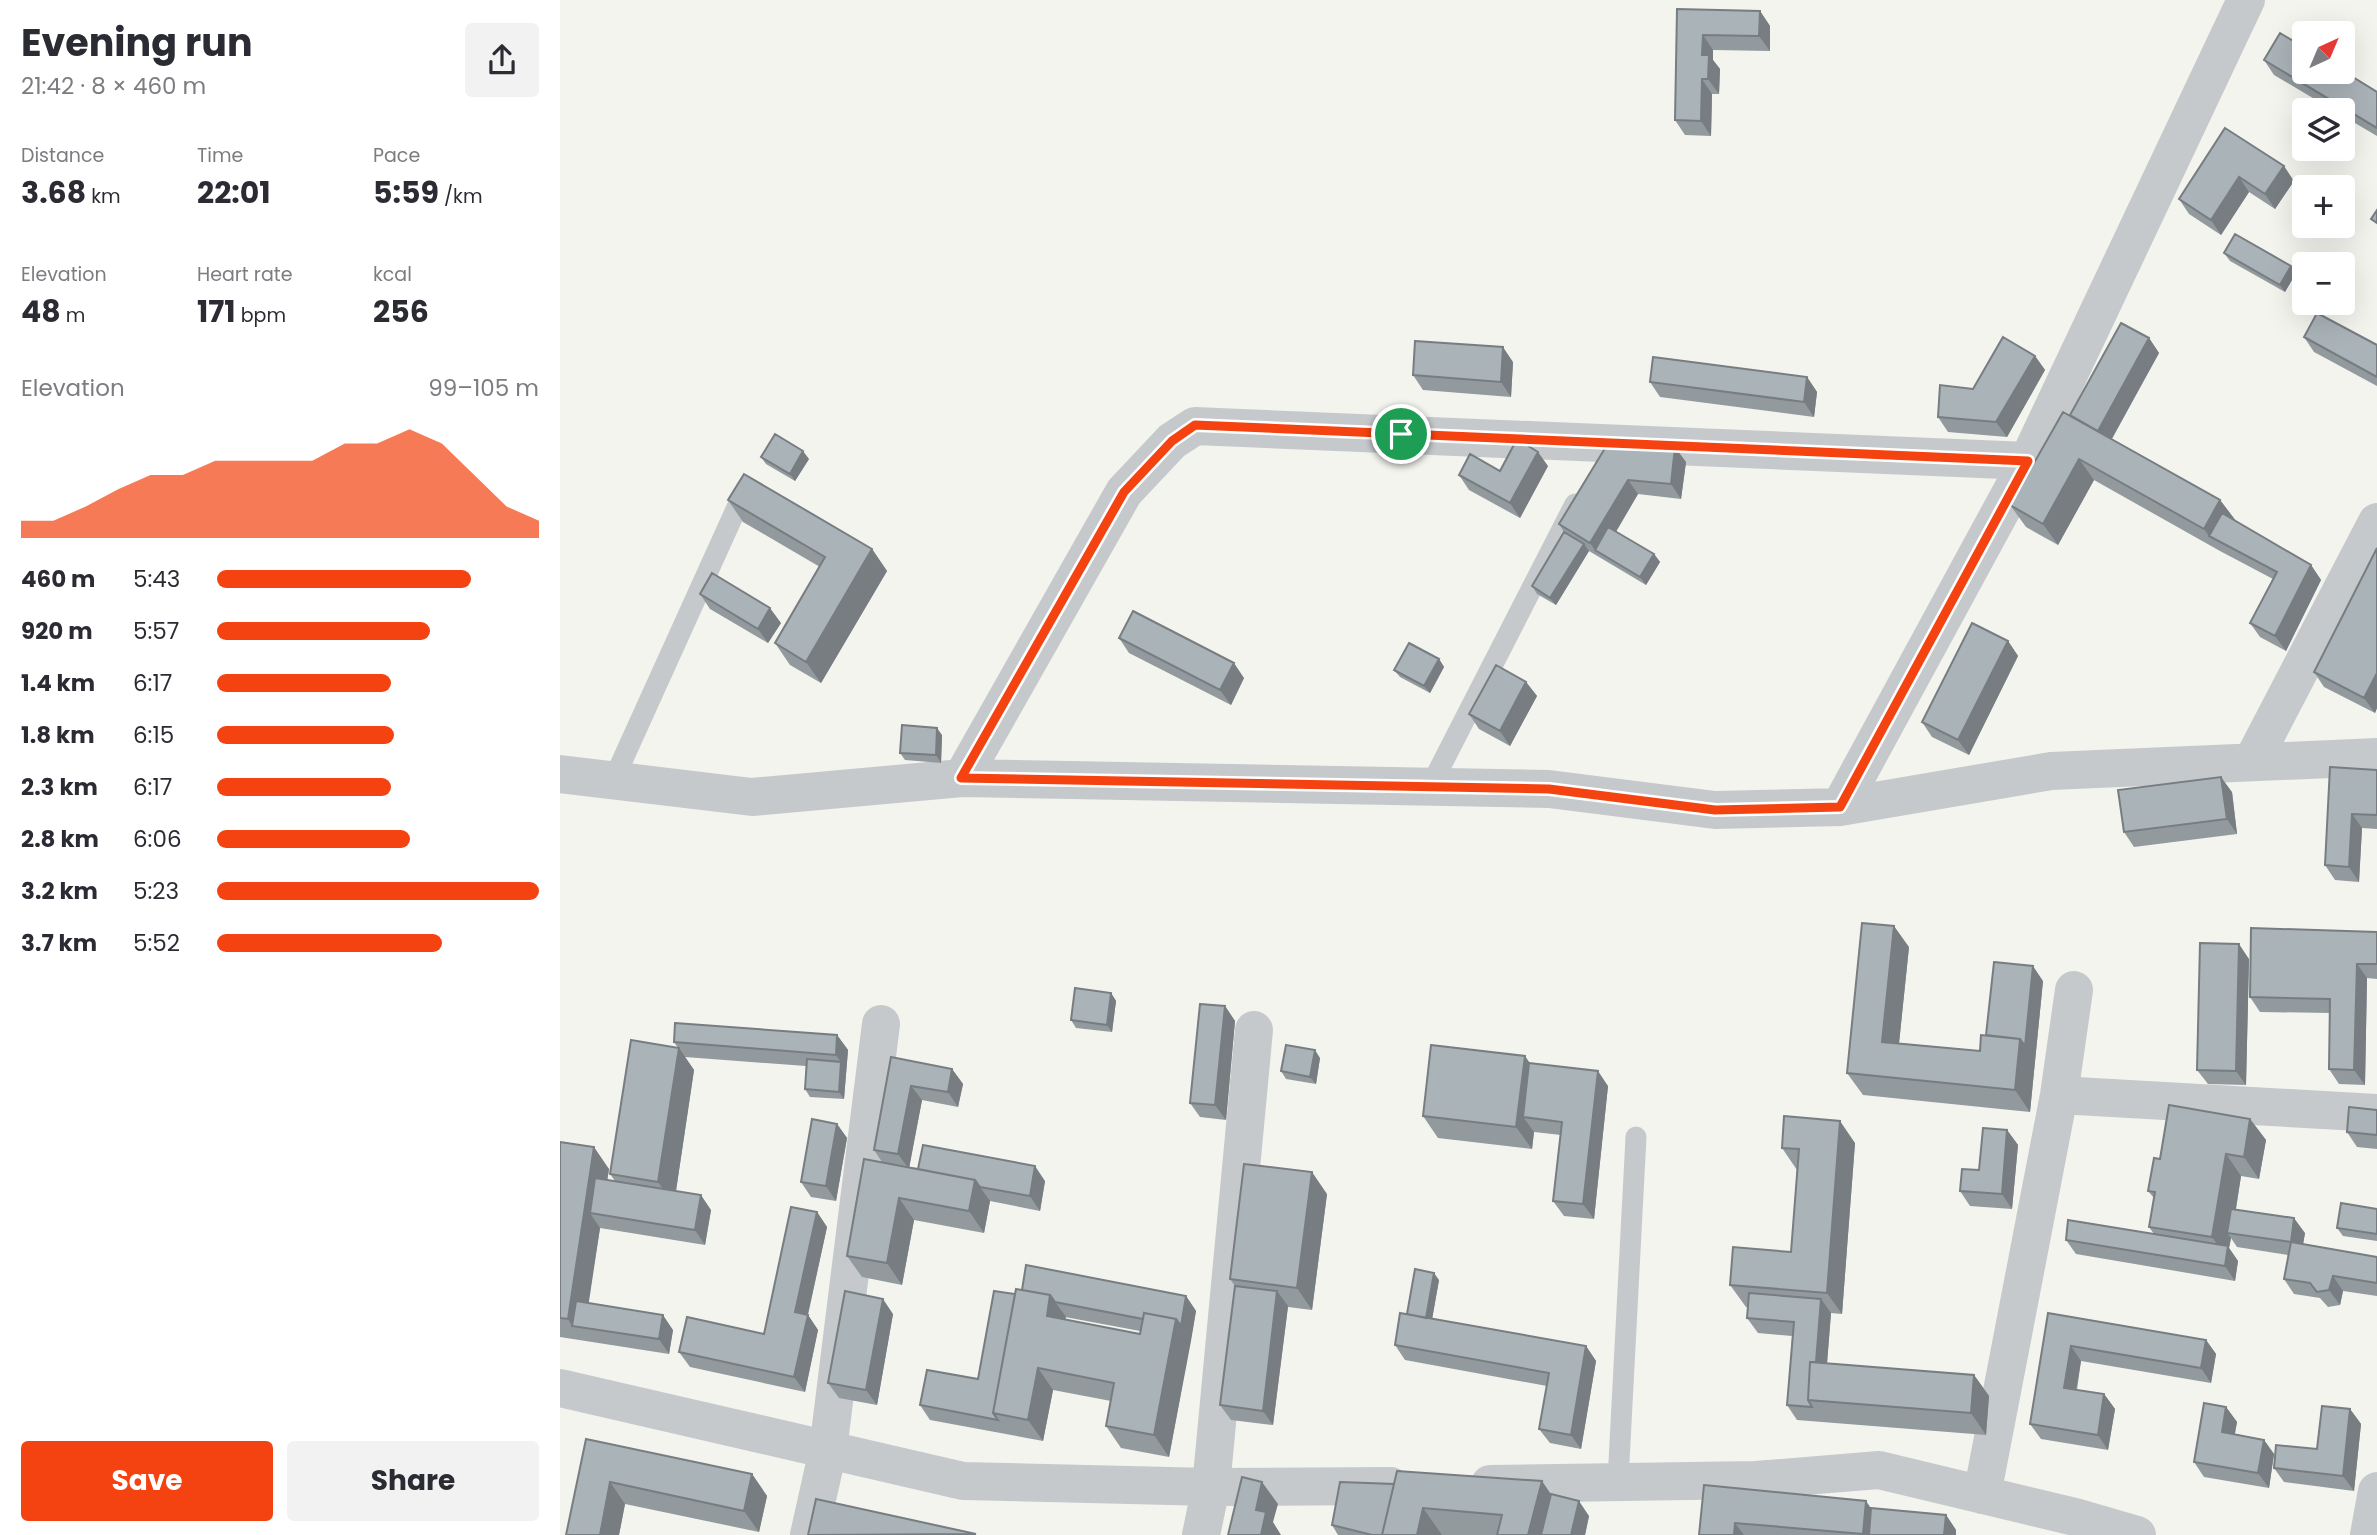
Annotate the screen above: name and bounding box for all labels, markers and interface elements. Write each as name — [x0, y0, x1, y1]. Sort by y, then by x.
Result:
text: Evening run — [21, 16, 253, 69]
north arrow — [2292, 21, 2356, 84]
map controls — [2292, 21, 2355, 315]
button: share — [465, 23, 539, 97]
text: 21:42 · 8 × 460 m — [21, 70, 206, 102]
button: layers — [2292, 98, 2355, 161]
text: Distance — [21, 142, 104, 169]
text: Time — [197, 142, 243, 169]
text: Pace — [373, 142, 420, 169]
text: 3.68 — [21, 171, 86, 214]
text: 22:01 — [197, 171, 271, 214]
text: 5:59 — [373, 171, 439, 214]
button: + — [2292, 175, 2355, 238]
text: km — [86, 183, 121, 210]
text: /km — [439, 183, 482, 210]
button: − — [2292, 252, 2355, 315]
text: Elevation — [21, 261, 107, 288]
text: Heart rate — [197, 261, 292, 288]
text: kcal — [373, 261, 412, 288]
text: 48 — [21, 290, 61, 333]
text: 171 — [197, 290, 236, 333]
text: 256 — [373, 290, 429, 333]
text: m — [61, 302, 85, 329]
text: bpm — [236, 302, 286, 329]
text: Elevation — [21, 372, 125, 404]
text: 99–105 m — [428, 372, 539, 404]
pin — [1371, 404, 1431, 464]
icon: arrive — [1382, 415, 1420, 453]
text: 460 m — [21, 563, 95, 595]
text: 5:43 — [133, 563, 180, 595]
text: 920 m — [21, 615, 93, 647]
text: 5:57 — [133, 615, 179, 647]
text: 1.4 km — [21, 667, 95, 699]
text: 6:17 — [133, 667, 172, 699]
text: 1.8 km — [21, 719, 95, 751]
text: 6:15 — [133, 719, 174, 751]
text: 2.3 km — [21, 771, 98, 803]
text: 6:17 — [133, 771, 172, 803]
text: 2.8 km — [21, 823, 99, 855]
text: 6:06 — [133, 823, 182, 855]
text: 3.2 km — [21, 875, 98, 907]
text: 5:23 — [133, 875, 179, 907]
text: 3.7 km — [21, 927, 97, 959]
text: 5:52 — [133, 927, 180, 959]
button: Save — [21, 1441, 273, 1521]
button: Share — [287, 1441, 539, 1521]

